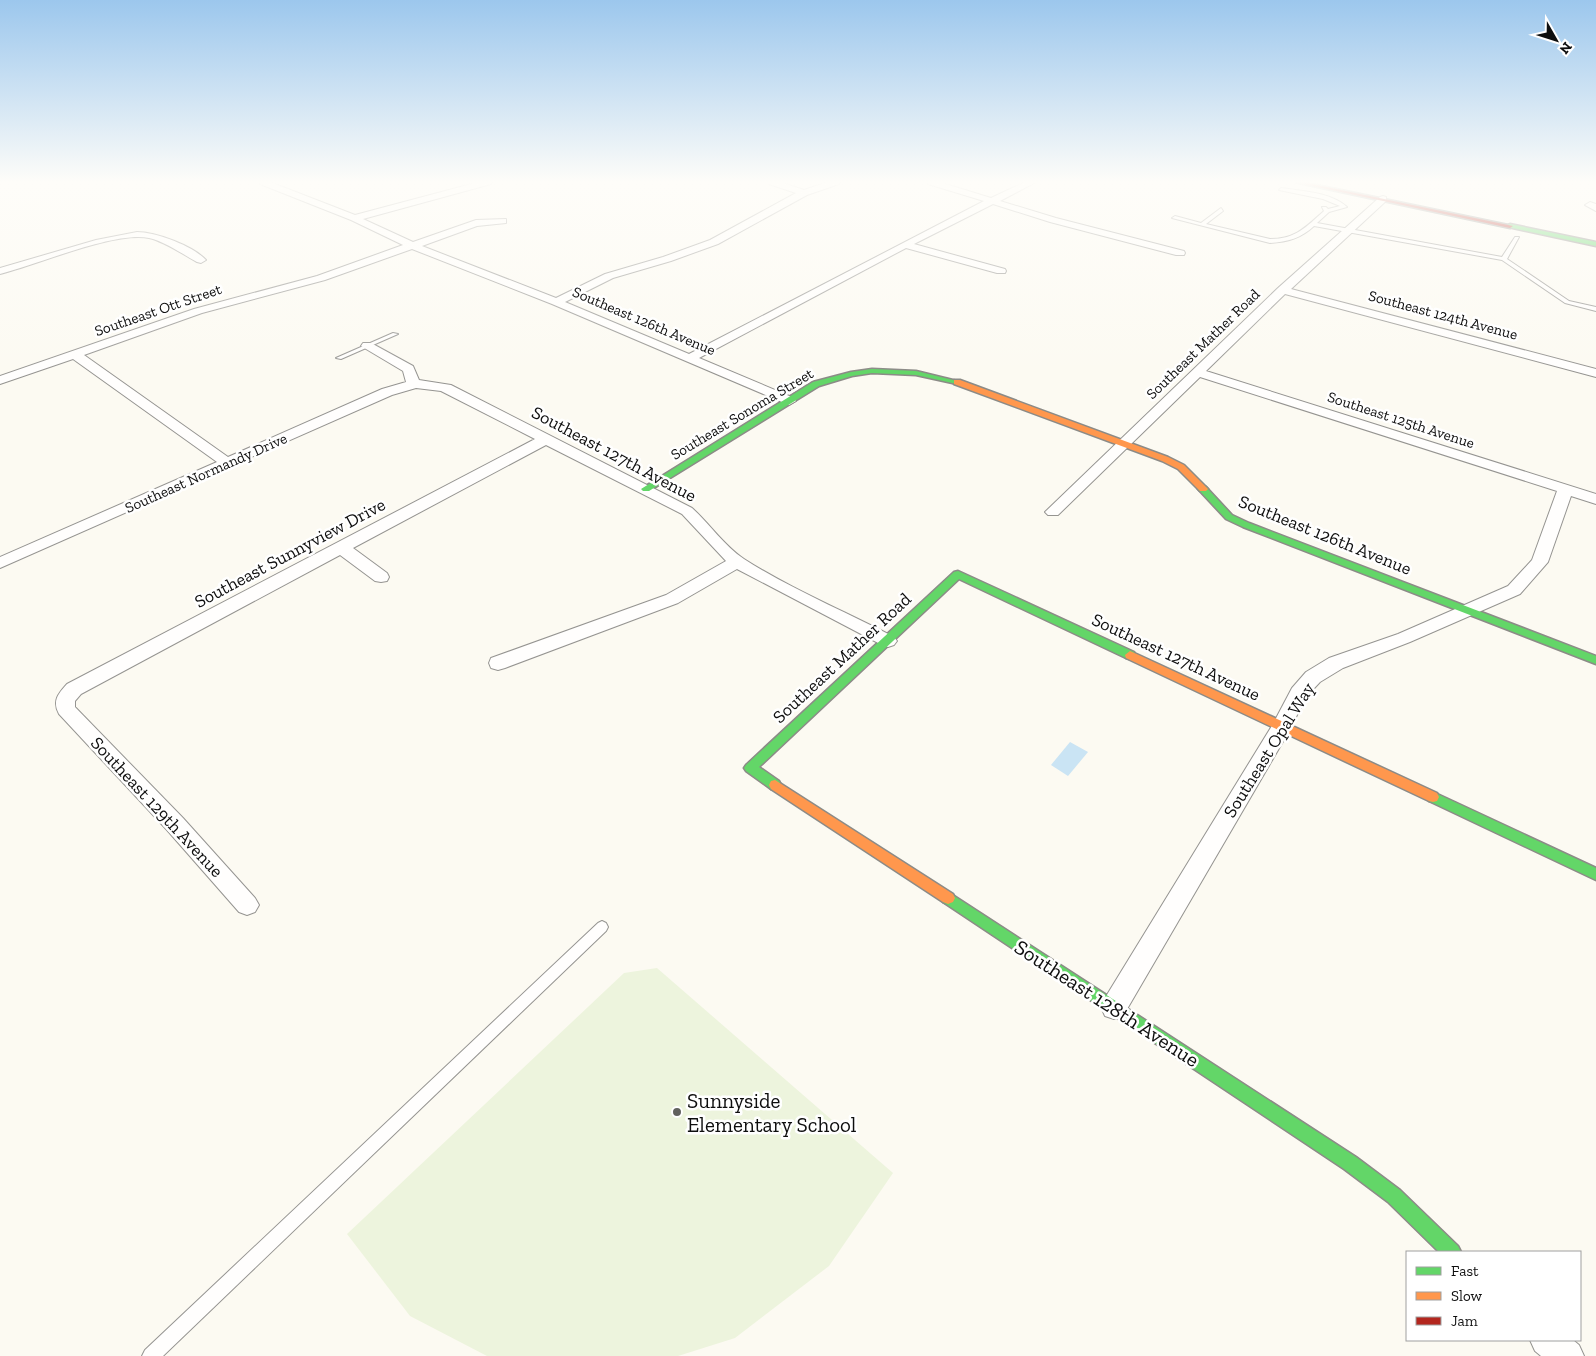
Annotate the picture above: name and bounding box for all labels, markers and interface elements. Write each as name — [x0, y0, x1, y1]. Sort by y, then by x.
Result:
north arrow — [1531, 15, 1581, 65]
text: N — [1556, 38, 1576, 58]
street label: Southeast Ott Street — [92, 280, 224, 340]
street label: Southeast 126th Avenue — [570, 283, 718, 359]
street label: Southeast Mather Road — [1142, 285, 1264, 403]
street label: Southeast 124th Avenue — [1366, 286, 1520, 344]
street label: Southeast Sonoma Street — [667, 364, 817, 464]
street label: Southeast 125th Avenue — [1325, 388, 1477, 452]
street label: Southeast 127th Avenue — [528, 401, 700, 507]
street label: Southeast Normandy Drive — [122, 429, 290, 517]
street label: Southeast 126th Avenue — [1235, 490, 1415, 580]
street label: Southeast Sunnyview Drive — [191, 493, 389, 613]
street label: Southeast Mather Road — [768, 588, 916, 728]
street label: Southeast 127th Avenue — [1088, 608, 1264, 706]
street label: Southeast Opal Way — [1219, 678, 1320, 822]
street label: Southeast 129th Avenue — [86, 732, 228, 882]
street label: Southeast 128th Avenue — [1010, 934, 1204, 1072]
place label: Sunnyside Elementary School — [687, 1088, 857, 1137]
marker: Sunnyside Elementary School — [671, 1106, 683, 1118]
legend — [1406, 1251, 1581, 1341]
text: Fast — [1451, 1262, 1479, 1280]
text: Slow — [1451, 1287, 1483, 1305]
text: Jam — [1451, 1312, 1478, 1330]

